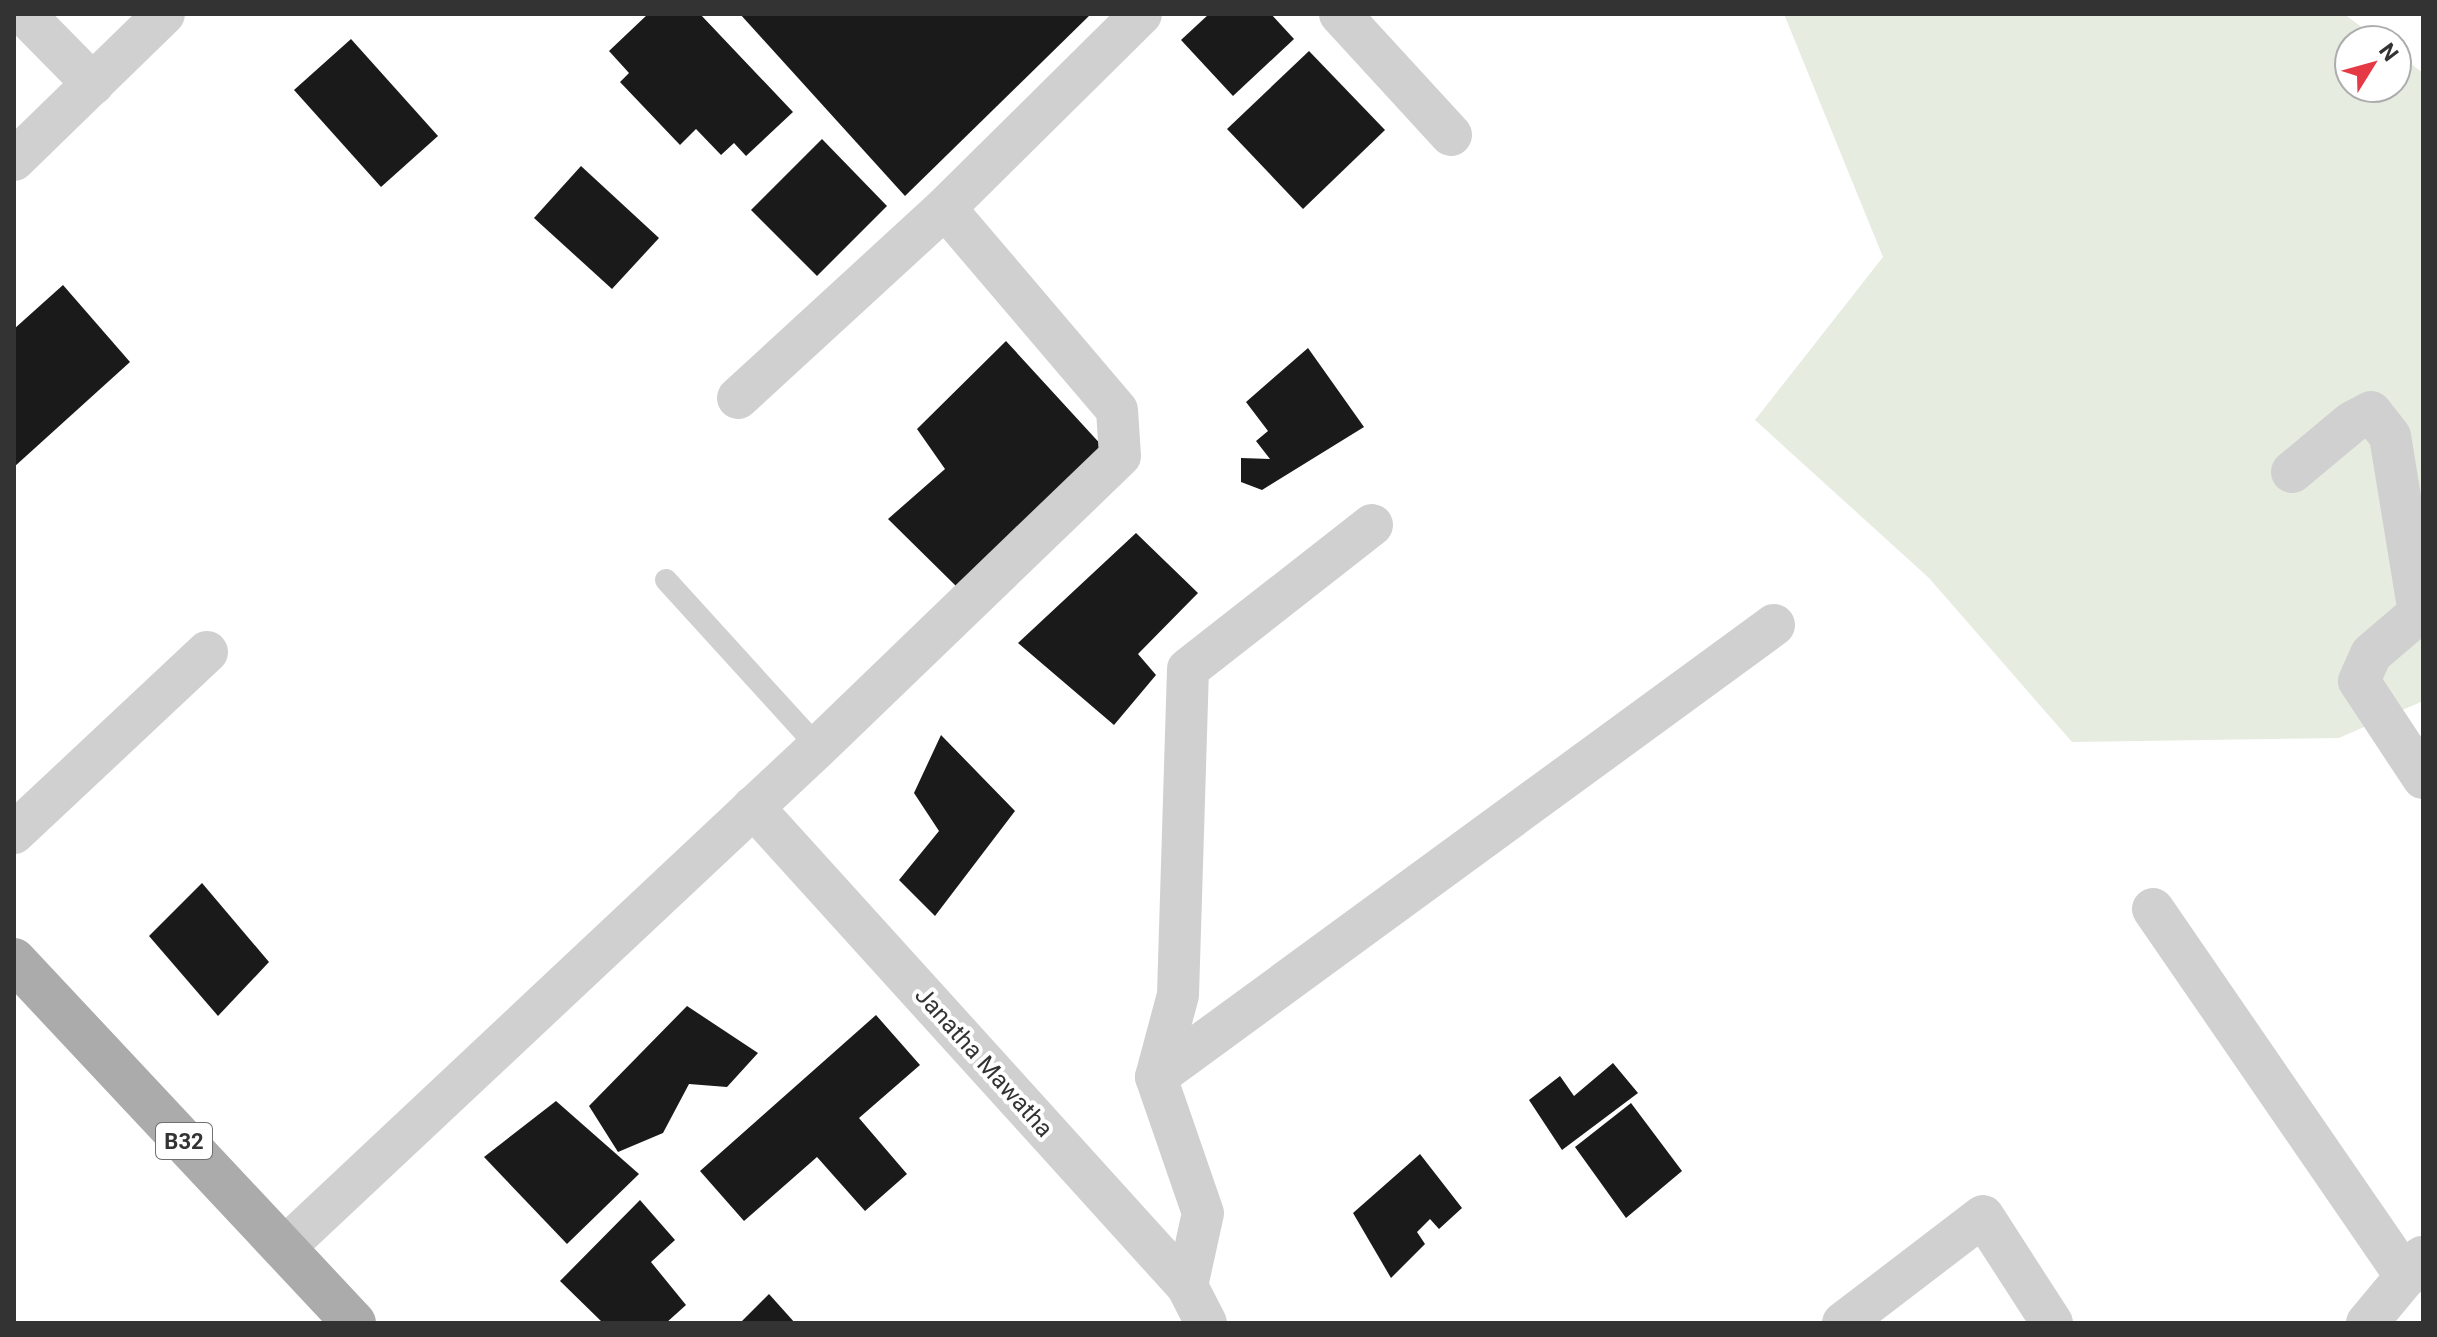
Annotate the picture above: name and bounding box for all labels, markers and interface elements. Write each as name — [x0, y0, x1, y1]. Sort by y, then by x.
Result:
north arrow — [2333, 24, 2413, 104]
text: N — [2374, 39, 2403, 66]
street label: Janatha Mawatha — [909, 981, 1059, 1143]
road number: B32 — [156, 1123, 212, 1159]

